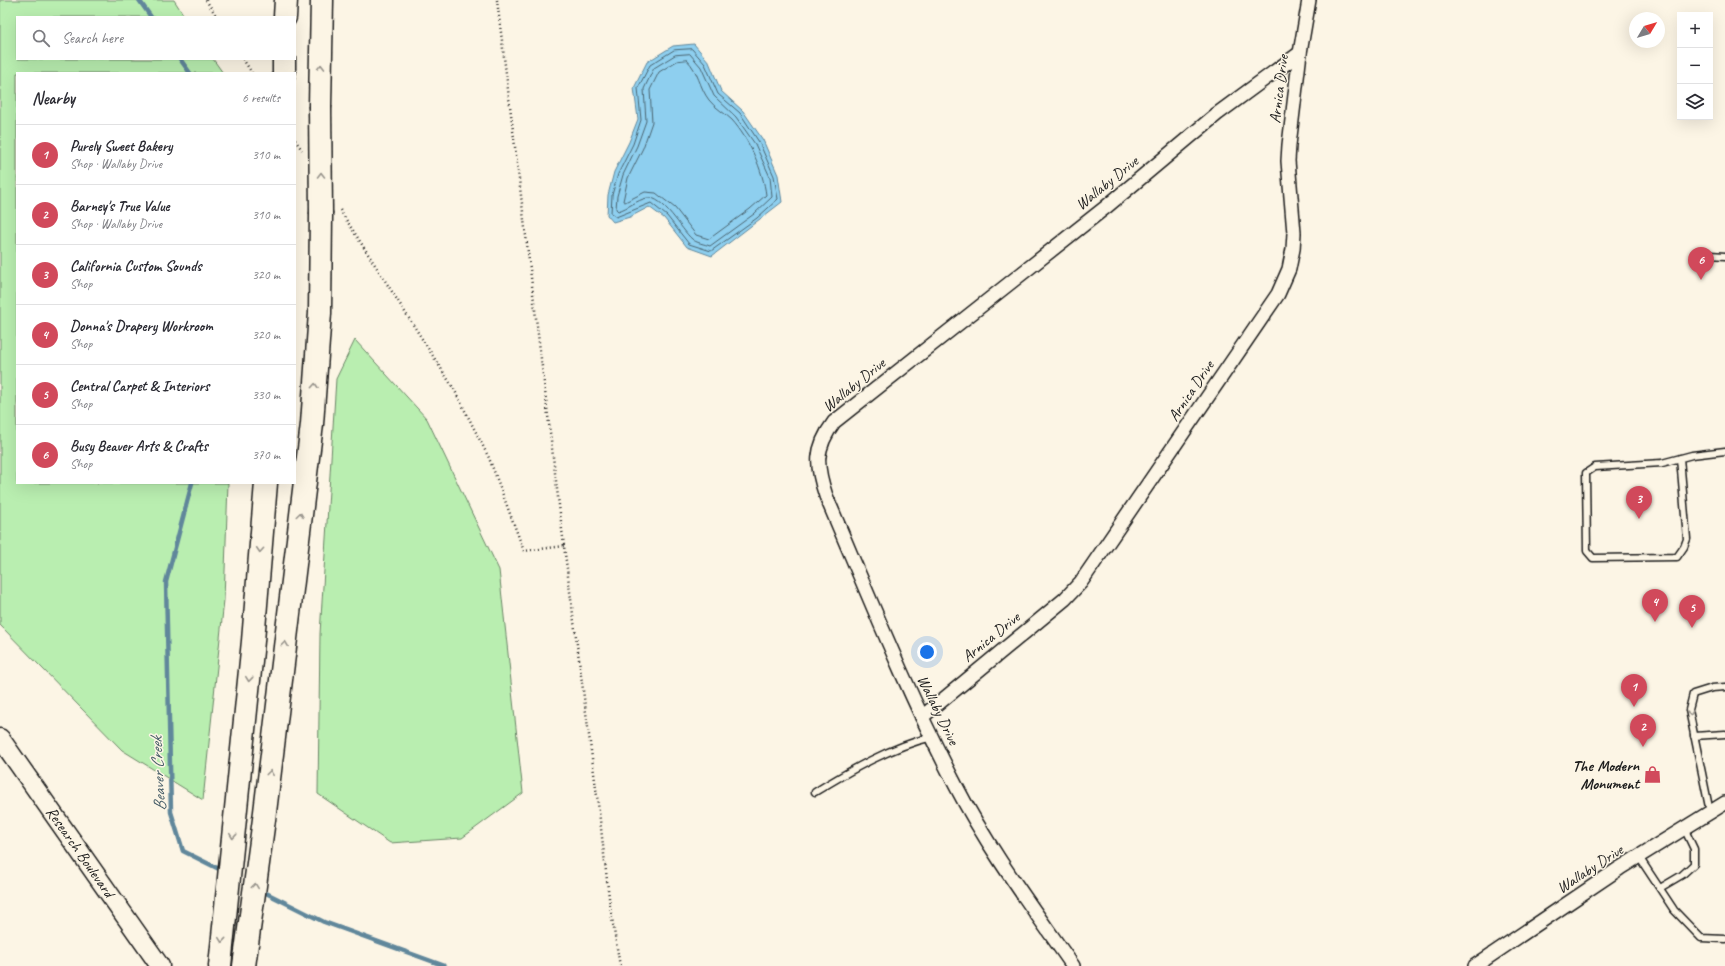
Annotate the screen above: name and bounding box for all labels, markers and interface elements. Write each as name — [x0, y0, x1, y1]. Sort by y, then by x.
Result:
north arrow — [1629, 12, 1665, 48]
map controls — [1677, 12, 1713, 120]
button: + — [1677, 12, 1713, 48]
search box — [16, 16, 296, 60]
icon: search — [30, 27, 52, 49]
text: Search here — [62, 29, 123, 48]
button: − — [1677, 48, 1713, 84]
street label: Arnica Drive — [1265, 52, 1293, 124]
one-way arrow — [317, 64, 325, 70]
button: layers — [1677, 84, 1713, 120]
text: Nearby — [32, 88, 75, 109]
text: 6 results — [242, 90, 280, 106]
text: Purely Sweet Bakery — [70, 137, 172, 156]
text: 1 — [42, 147, 48, 163]
text: 310 m — [252, 147, 280, 163]
street label: Wallaby Drive — [1072, 150, 1144, 214]
text: Shop · Wallaby Drive — [70, 156, 162, 172]
one-way arrow — [317, 172, 325, 178]
text: Barney's True Value — [70, 197, 170, 216]
text: 2 — [42, 207, 48, 223]
text: 310 m — [252, 207, 280, 223]
text: Shop · Wallaby Drive — [70, 216, 162, 232]
pin: 6 — [1688, 247, 1714, 280]
text: California Custom Sounds — [70, 257, 201, 276]
text: 3 — [42, 267, 48, 283]
text: 320 m — [252, 267, 280, 283]
text: Shop — [70, 276, 92, 292]
text: Donna's Drapery Workroom — [70, 317, 213, 336]
text: 4 — [42, 327, 48, 343]
text: 320 m — [252, 327, 280, 343]
text: Shop — [70, 336, 92, 352]
street label: Wallaby Drive — [819, 352, 891, 416]
street label: Arnica Drive — [1163, 355, 1220, 425]
text: Central Carpet & Interiors — [70, 377, 209, 396]
one-way arrow — [310, 383, 319, 389]
text: 5 — [42, 387, 48, 403]
text: 330 m — [252, 387, 280, 403]
text: Shop — [70, 396, 92, 412]
text: Busy Beaver Arts & Crafts — [70, 437, 208, 456]
text: 6 — [42, 447, 48, 463]
text: 370 m — [252, 447, 280, 463]
text: Shop — [70, 456, 92, 472]
pin: 3 — [1626, 486, 1652, 519]
one-way arrow — [295, 512, 304, 518]
one-way arrow — [256, 547, 265, 553]
pin: 4 — [1642, 589, 1668, 622]
pin: 5 — [1679, 595, 1705, 628]
street label: Arnica Drive — [958, 606, 1025, 666]
one-way arrow — [280, 641, 289, 647]
your location — [917, 642, 937, 662]
street label: Wallaby Drive — [913, 672, 964, 750]
pin: 1 — [1621, 674, 1647, 707]
one-way arrow — [245, 676, 254, 682]
one-way arrow — [1686, 710, 1695, 716]
pin: 2 — [1630, 714, 1656, 747]
water label: Beaver Creek — [145, 734, 170, 811]
place label: The Modern Monument — [1572, 756, 1641, 794]
shop icon: The Modern Monument — [1642, 765, 1662, 785]
one-way arrow — [265, 770, 274, 777]
street label: Research Boulevard — [41, 803, 120, 903]
one-way arrow — [229, 833, 238, 839]
street label: Wallaby Drive — [1553, 839, 1628, 898]
one-way arrow — [250, 883, 259, 889]
one-way arrow — [218, 937, 227, 943]

